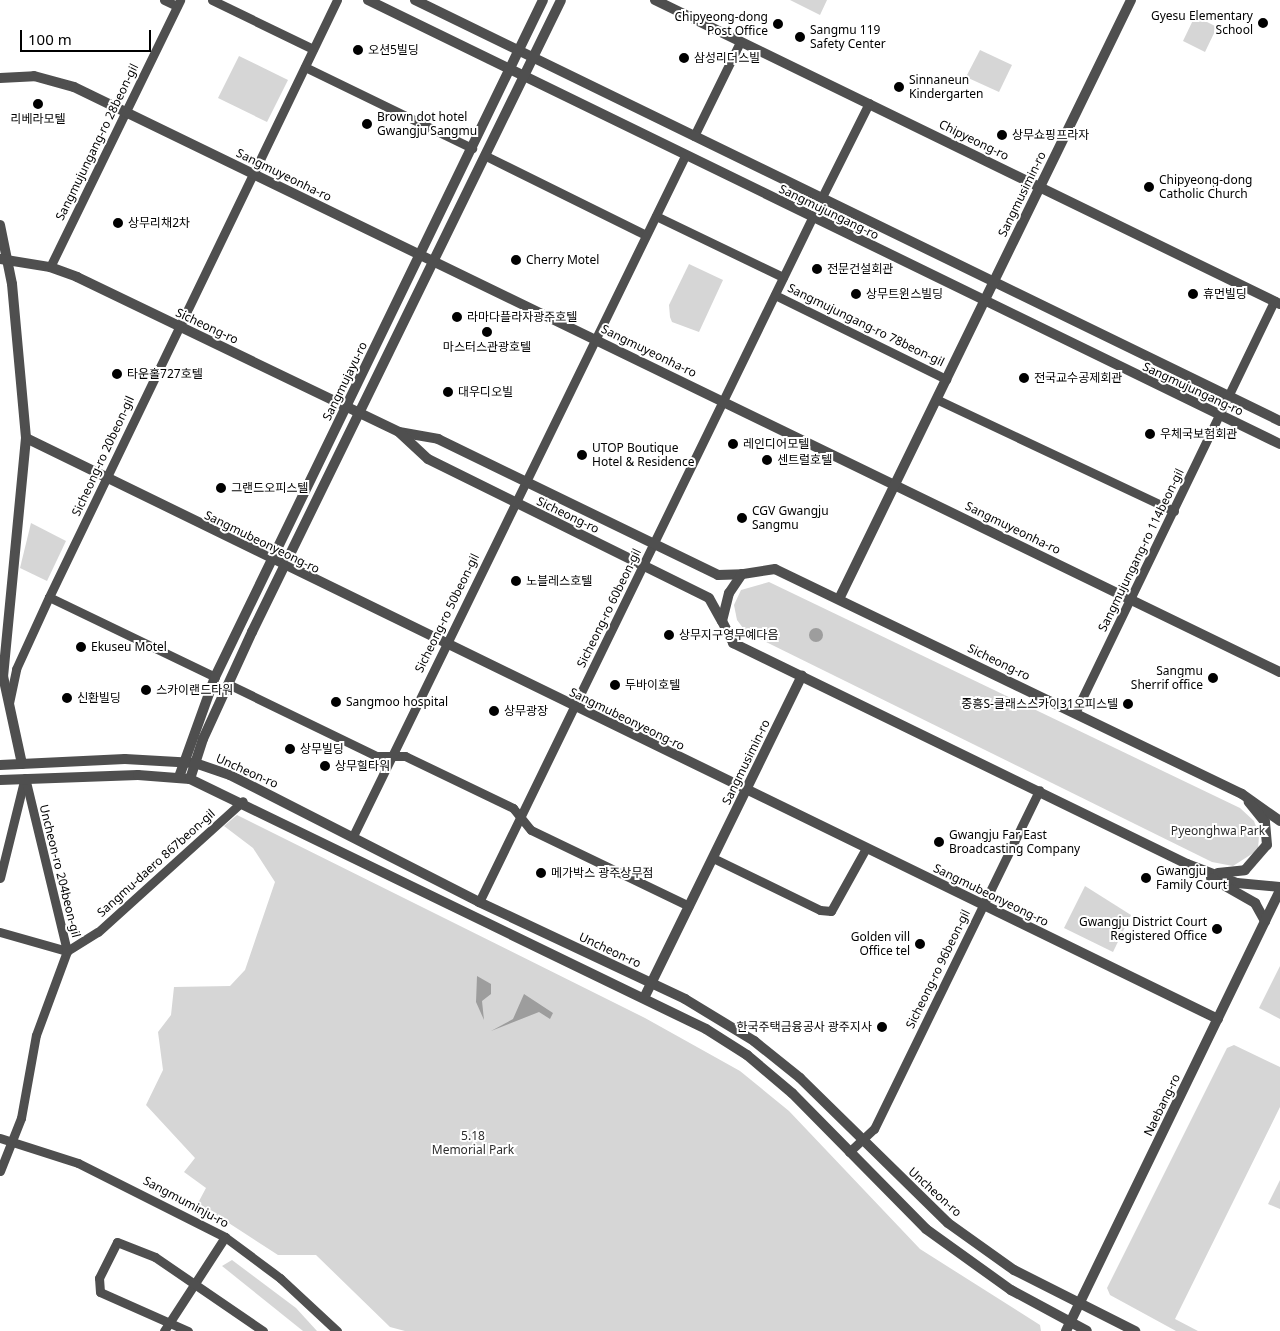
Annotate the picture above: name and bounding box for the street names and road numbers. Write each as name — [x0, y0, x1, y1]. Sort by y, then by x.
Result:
street label: Sangmujungang-ro 28beon-gil — [53, 61, 141, 223]
street label: Chipyeong-ro — [937, 117, 1011, 163]
street label: Sangmuyeonha-ro — [234, 146, 334, 204]
street label: Sangmusimin-ro — [995, 149, 1049, 239]
street label: Sangmujungang-ro — [777, 182, 881, 242]
street label: Sangmujungang-ro 78beon-gil — [785, 281, 947, 369]
street label: Sicheong-ro — [173, 305, 241, 347]
street label: Sangmuyeonha-ro — [599, 322, 699, 380]
street label: Sangmujayu-ro — [320, 339, 370, 423]
street label: Sangmujungang-ro — [1140, 359, 1246, 419]
street label: Sicheong-ro 20beon-gil — [69, 394, 137, 518]
street label: Sangmujungang-ro 114beon-gil — [1095, 466, 1187, 634]
street label: Sicheong-ro — [534, 494, 602, 536]
street label: Sangmuyeonha-ro — [963, 499, 1063, 557]
street label: Sangmubeonyeong-ro — [202, 508, 322, 576]
street label: Sicheong-ro 60beon-gil — [574, 546, 644, 670]
street label: Sicheong-ro 50beon-gil — [412, 551, 482, 675]
street label: Sicheong-ro — [965, 641, 1033, 683]
street label: Sangmubeonyeong-ro — [567, 685, 687, 753]
street label: Sangmusimin-ro — [719, 717, 773, 807]
street label: Uncheon-ro — [214, 751, 280, 791]
street label: Uncheon-ro 204beon-gil — [36, 803, 84, 939]
street label: Sangmu-daero 867beon-gil — [94, 806, 218, 920]
street label: Sangmubeonyeong-ro — [931, 861, 1051, 929]
street label: Sicheong-ro 96beon-gil — [903, 907, 973, 1031]
street label: Uncheon-ro — [577, 929, 643, 971]
street label: Naebang-ro — [1141, 1072, 1183, 1138]
street label: Uncheon-ro — [905, 1164, 965, 1220]
street label: Sangmuminju-ro — [141, 1173, 231, 1231]

